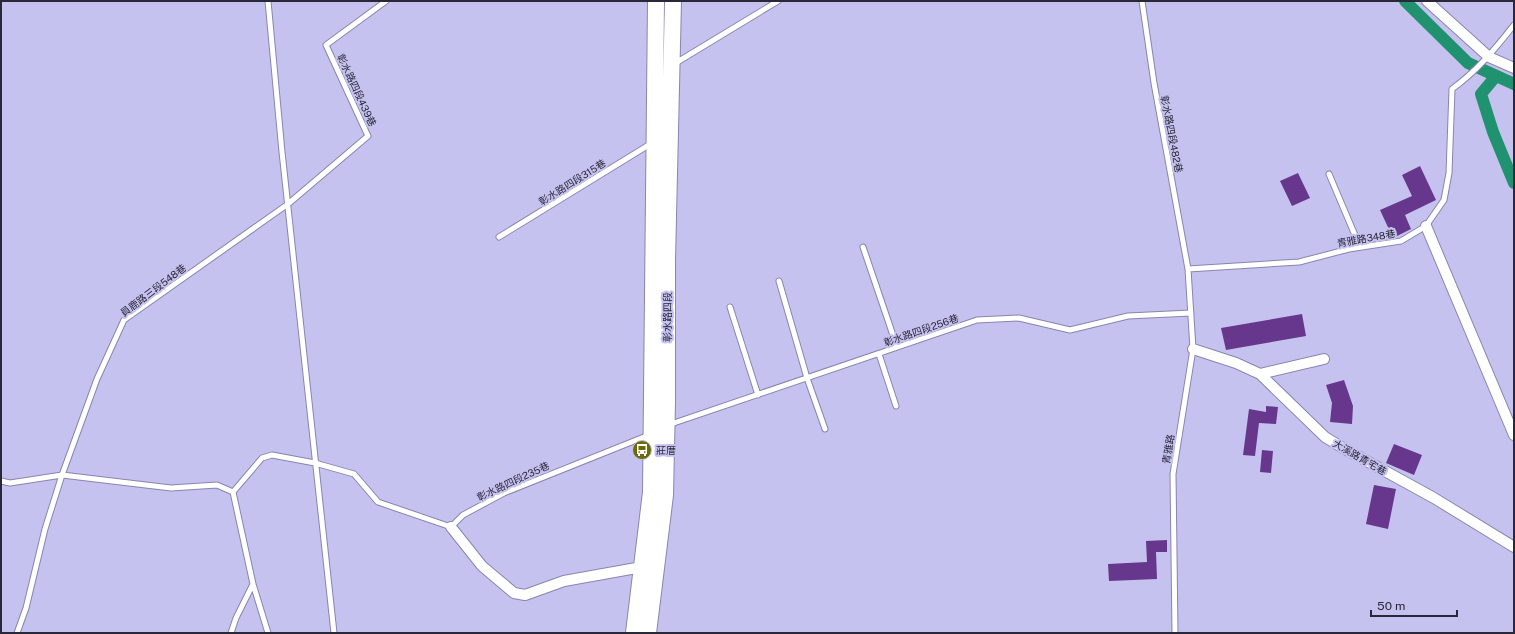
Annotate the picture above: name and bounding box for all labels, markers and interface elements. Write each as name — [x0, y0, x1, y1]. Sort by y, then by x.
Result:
street label: 彰水路四段439巷 — [335, 52, 379, 128]
street label: 彰水路四段482巷 — [1159, 94, 1185, 174]
street label: 彰水路四段315巷 — [536, 157, 608, 207]
street label: 青雅路348巷 — [1336, 227, 1396, 249]
street label: 員鹿路三段548巷 — [118, 261, 188, 319]
street label: 彰水路四段 — [661, 292, 673, 342]
street label: 彰水路四段256巷 — [882, 312, 960, 348]
street label: 青雅路 — [1160, 433, 1176, 465]
street label: 大溪路青宅巷 — [1331, 437, 1389, 477]
bus stop icon: 莊厝 — [631, 439, 653, 461]
place label: 莊厝 — [656, 444, 676, 456]
street label: 彰水路四段235巷 — [475, 459, 551, 503]
scale bar — [1371, 592, 1457, 618]
text: 50 m — [1377, 599, 1405, 613]

